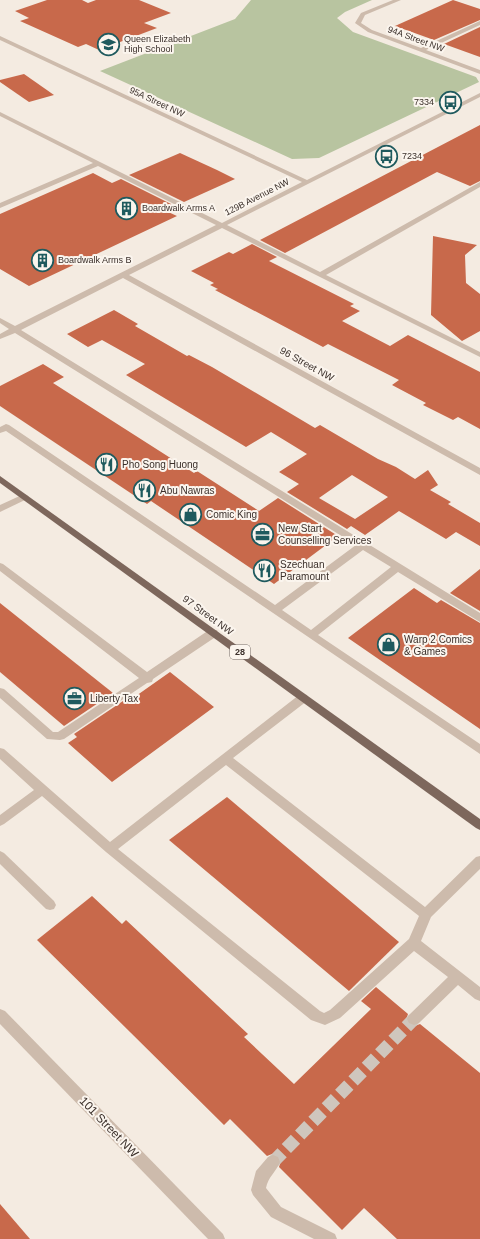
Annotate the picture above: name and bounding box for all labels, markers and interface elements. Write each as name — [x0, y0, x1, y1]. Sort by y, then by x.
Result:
street label: 94A Street NW — [386, 24, 446, 54]
school or university icon: Queen Elizabeth High School — [95, 31, 121, 57]
place label: Queen Elizabeth High School — [124, 34, 191, 54]
street label: 95A Street NW — [128, 85, 187, 119]
bus stop icon: 7334 — [437, 89, 463, 115]
place label: 7334 — [414, 97, 434, 107]
bus stop icon: 7234 — [373, 143, 399, 169]
place label: 7234 — [402, 151, 422, 161]
street label: 129B Avenue NW — [223, 176, 291, 218]
building icon: Boardwalk Arms A — [113, 195, 139, 221]
place label: Boardwalk Arms A — [142, 203, 215, 213]
building icon: Boardwalk Arms B — [29, 247, 55, 273]
place label: Boardwalk Arms B — [58, 255, 132, 265]
street label: 96 Street NW — [278, 345, 336, 384]
restaurant icon: Pho Song Huong — [93, 451, 119, 477]
place label: Pho Song Huong — [122, 459, 198, 470]
restaurant icon: Abu Nawras — [132, 477, 158, 503]
place label: Abu Nawras — [160, 485, 214, 496]
shop icon: Comic King — [178, 501, 204, 527]
place label: Comic King — [206, 509, 257, 520]
office icon: New Start Counselling Services — [250, 521, 276, 547]
place label: New Start Counselling Services — [278, 523, 371, 546]
restaurant icon: Szechuan Paramount — [252, 557, 278, 583]
place label: Szechuan Paramount — [280, 559, 329, 582]
street label: 97 Street NW — [180, 593, 236, 637]
shop icon: Warp 2 Comics & Games — [376, 632, 402, 658]
place label: Warp 2 Comics & Games — [404, 634, 472, 657]
road number: 28 — [230, 645, 250, 659]
office icon: Liberty Tax — [62, 685, 88, 711]
place label: Liberty Tax — [90, 693, 138, 704]
street label: 101 Street NW — [77, 1094, 142, 1161]

